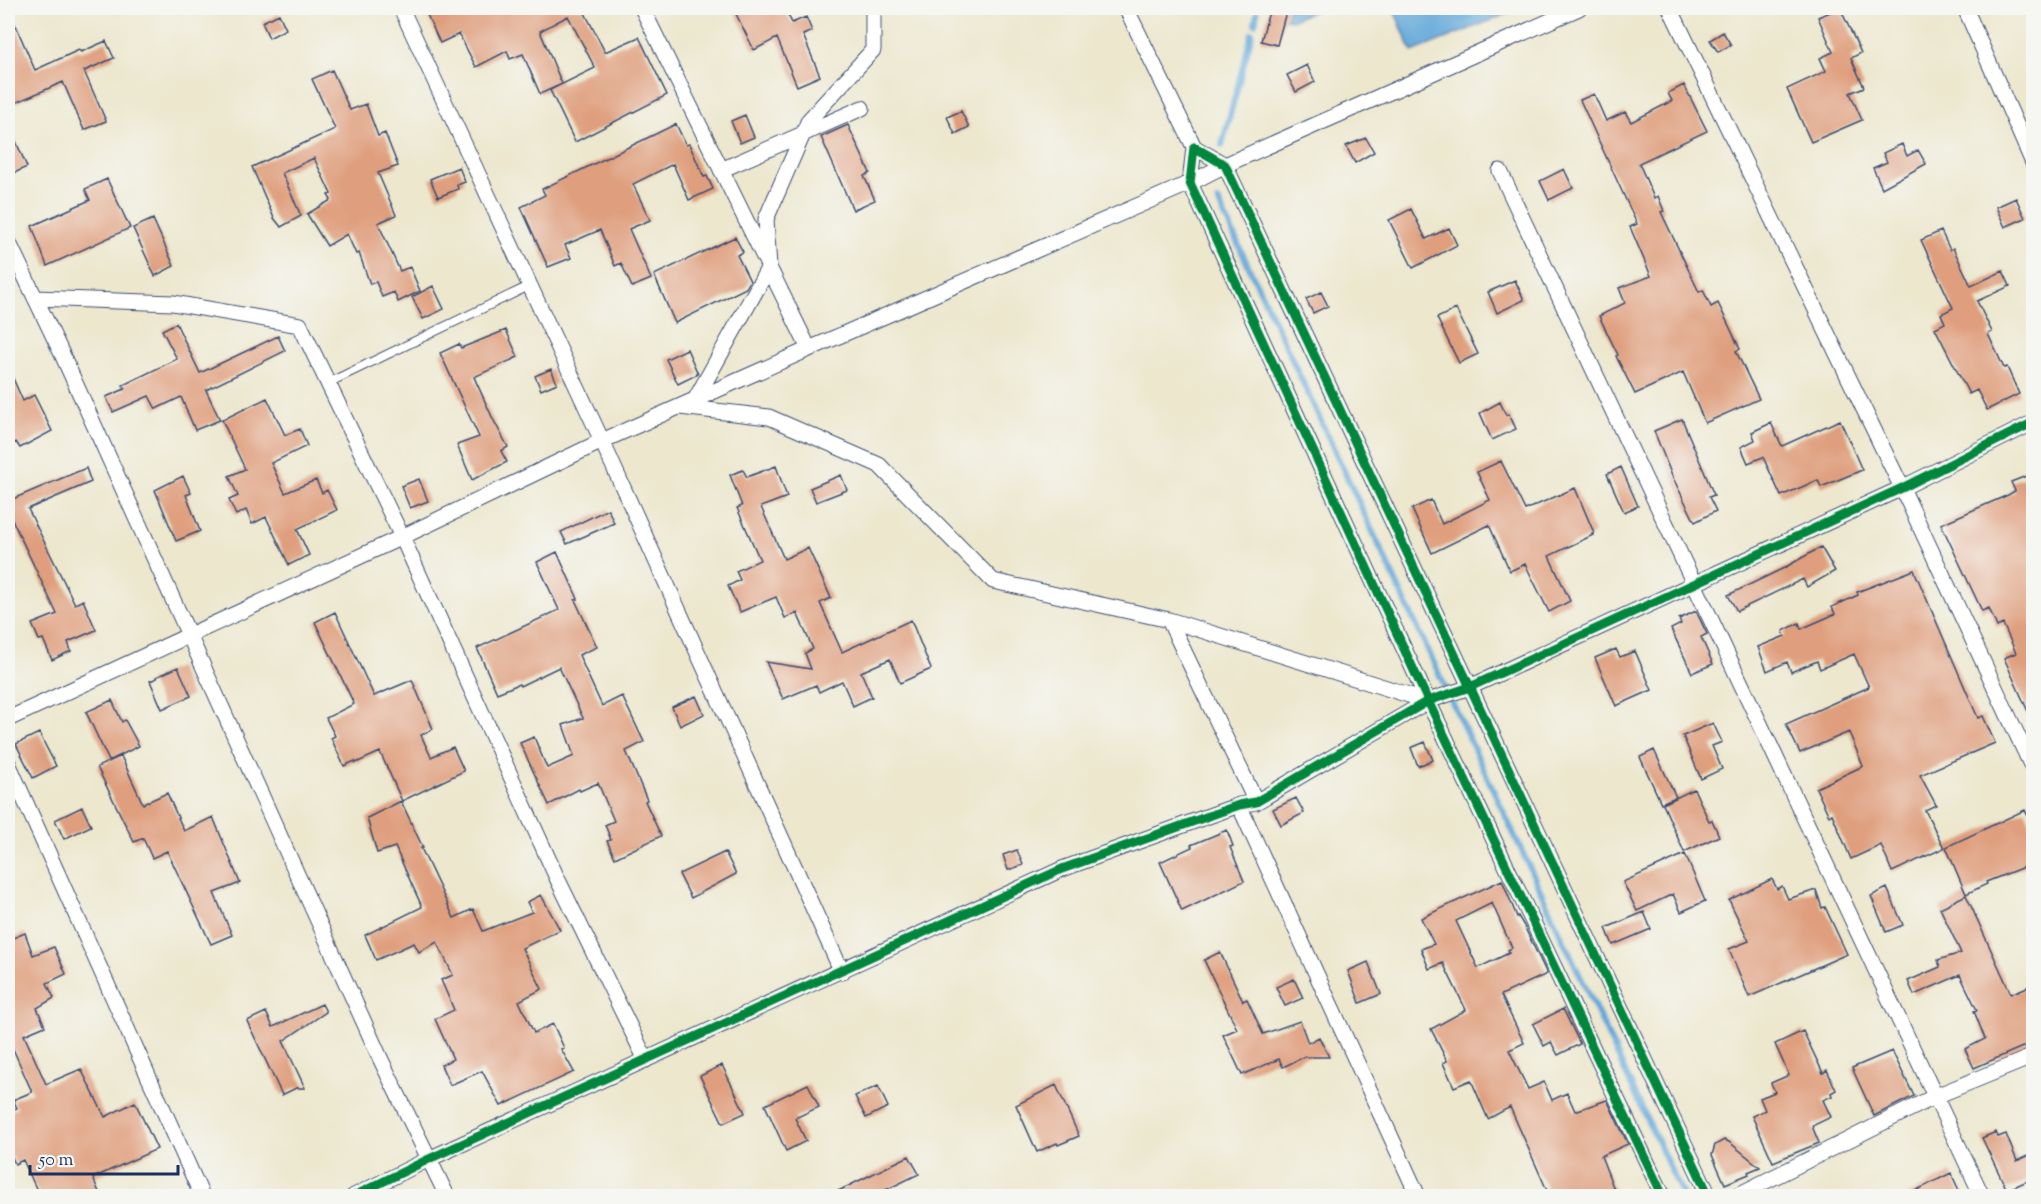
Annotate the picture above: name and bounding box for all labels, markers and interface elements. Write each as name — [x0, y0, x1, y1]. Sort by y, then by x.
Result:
scale bar — [30, 1138, 178, 1176]
text: 50 m — [38, 1148, 74, 1174]

